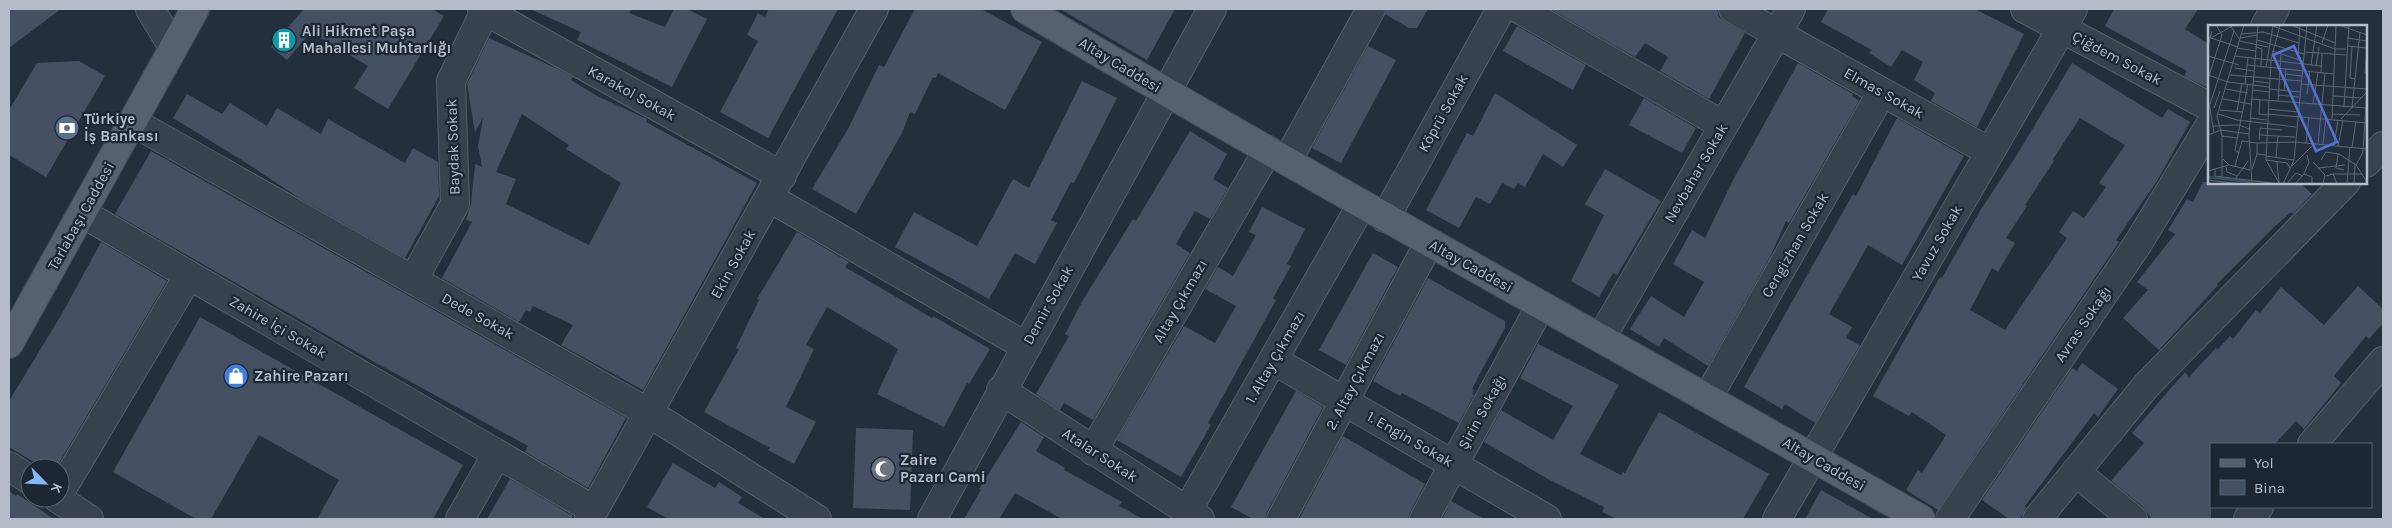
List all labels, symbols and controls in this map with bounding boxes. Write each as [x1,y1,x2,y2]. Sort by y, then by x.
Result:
place label: Ali Hikmet Paşa Mahallesi Muhtarlığı [302,22,451,57]
inset map [2208,25,2367,184]
building icon: Ali Hikmet Paşa Mahallesi Muhtarlığı [271,27,297,53]
street label: Çiğdem Sokak [2069,27,2165,89]
street label: Altay Caddesi [1076,33,1164,97]
street label: Karakol Sokak [585,61,679,125]
street label: Elmas Sokak [1841,64,1927,122]
street label: Köprü Sokak [1414,71,1472,155]
street label: Baydak Sokak [442,99,464,195]
place label: Türkiye İş Bankası [84,110,159,145]
bank icon: Türkiye İş Bankası [54,115,80,141]
street label: Nevbahar Sokak [1660,120,1732,226]
street label: Tarlabaşı Caddesi [44,159,118,273]
street label: Cengizhan Sokak [1758,189,1832,301]
street label: Yavuz Sokak [1908,202,1966,284]
street label: Ekin Sokak [707,226,759,302]
street label: Altay Caddesi [1426,236,1516,296]
street label: Altay Çıkmazı [1149,256,1211,346]
street label: Demir Sokak [1019,262,1077,348]
street label: Avras Sokağı [2051,283,2115,365]
street label: Dede Sokak [439,289,517,343]
street label: Zahire İçi Sokak [226,292,330,362]
street label: 1. Altay Çıkmazı [1241,307,1309,407]
street label: 2. Altay Çıkmazı [1322,329,1388,433]
shop icon: Zahire Pazarı [223,363,249,389]
place label: Zahire Pazarı [254,367,349,385]
street label: Şirin Sokağı [1454,371,1510,453]
street label: 1. Engin Sokak [1364,407,1456,471]
street label: Atalar Sokak [1059,424,1141,486]
street label: Altay Caddesi [1779,433,1869,495]
legend [2210,443,2372,508]
place label: Zaire Pazarı Cami [900,451,986,486]
text: Yol [2254,454,2274,472]
mosque icon: Zaire Pazarı Cami [870,456,896,482]
north arrow [20,458,70,508]
text: Bina [2254,479,2285,497]
text: K [46,480,66,496]

